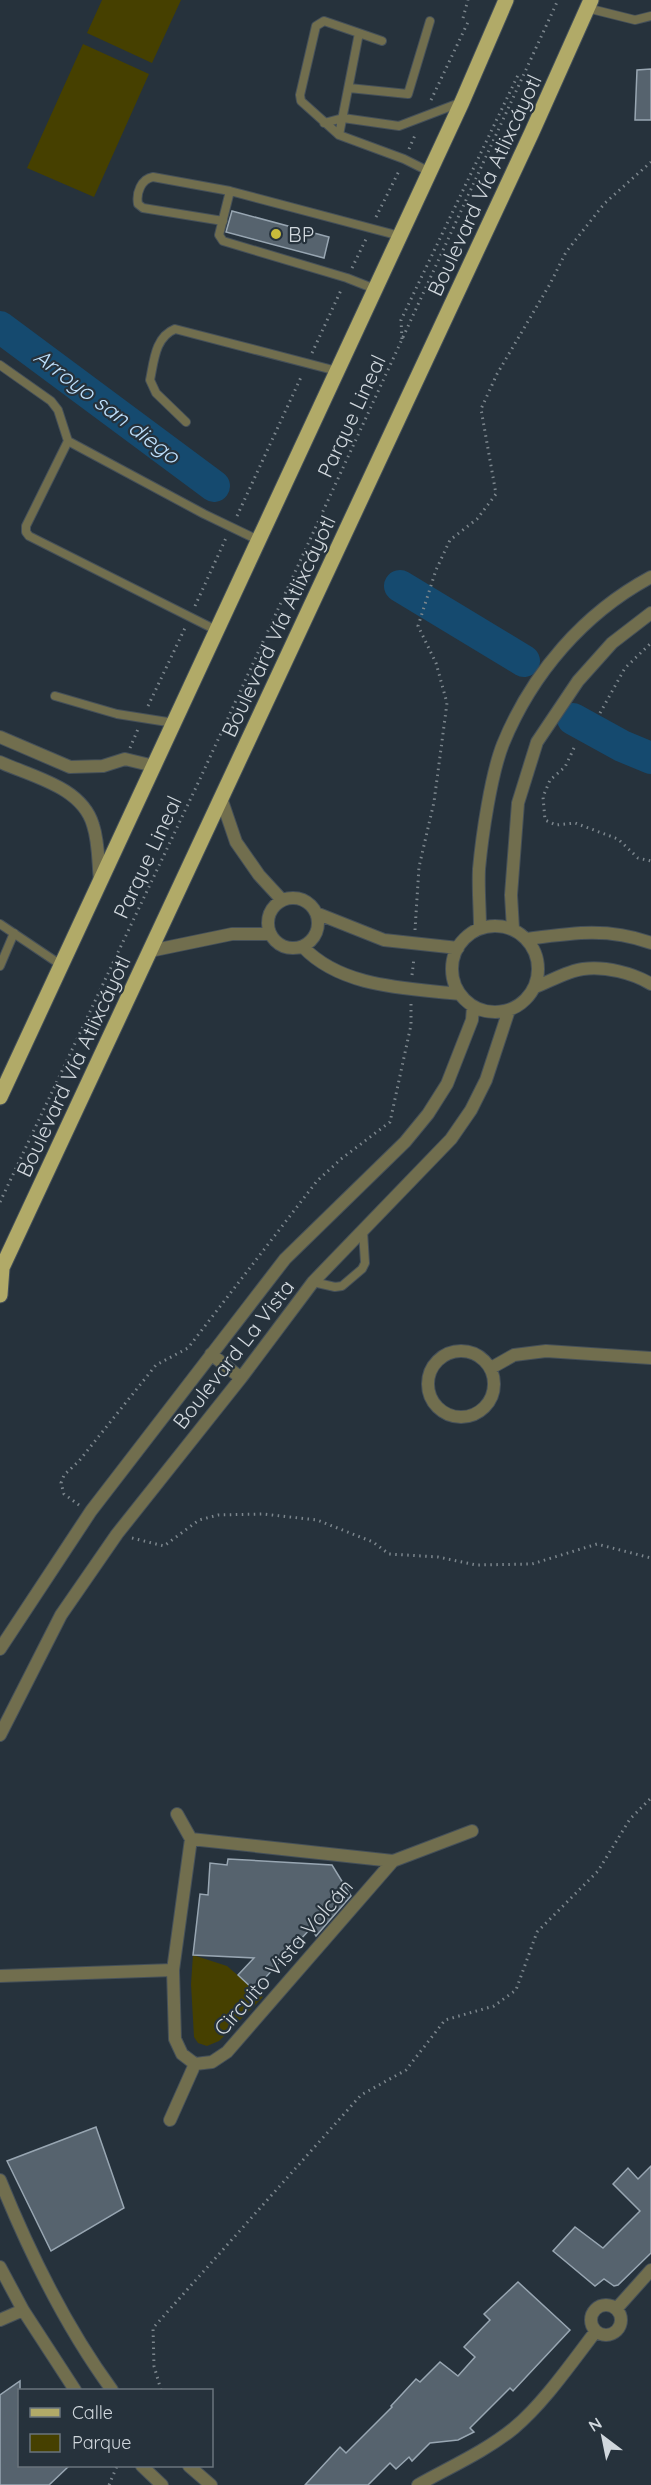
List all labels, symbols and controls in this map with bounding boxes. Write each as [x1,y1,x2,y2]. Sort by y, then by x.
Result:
street label: Boulevard Vía Atlixcáyotl [421,70,547,300]
place label: BP [288,221,314,247]
marker: BP [269,227,283,241]
water label: Arroyo san diego [29,342,187,471]
street label: Parque Lineal [311,351,391,481]
street label: Boulevard Vía Atlixcáyotl [215,511,341,741]
street label: Parque Lineal [107,792,187,922]
street label: Boulevard Vía Atlixcáyotl [10,951,136,1181]
street label: Boulevard La Vista [167,1274,299,1434]
street label: Circuito Vista Volcán [208,1873,358,2041]
legend [18,2389,213,2467]
text: Calle [72,2401,113,2424]
north arrow [573,2407,633,2467]
text: N [585,2413,605,2436]
text: Parque [72,2431,131,2454]

